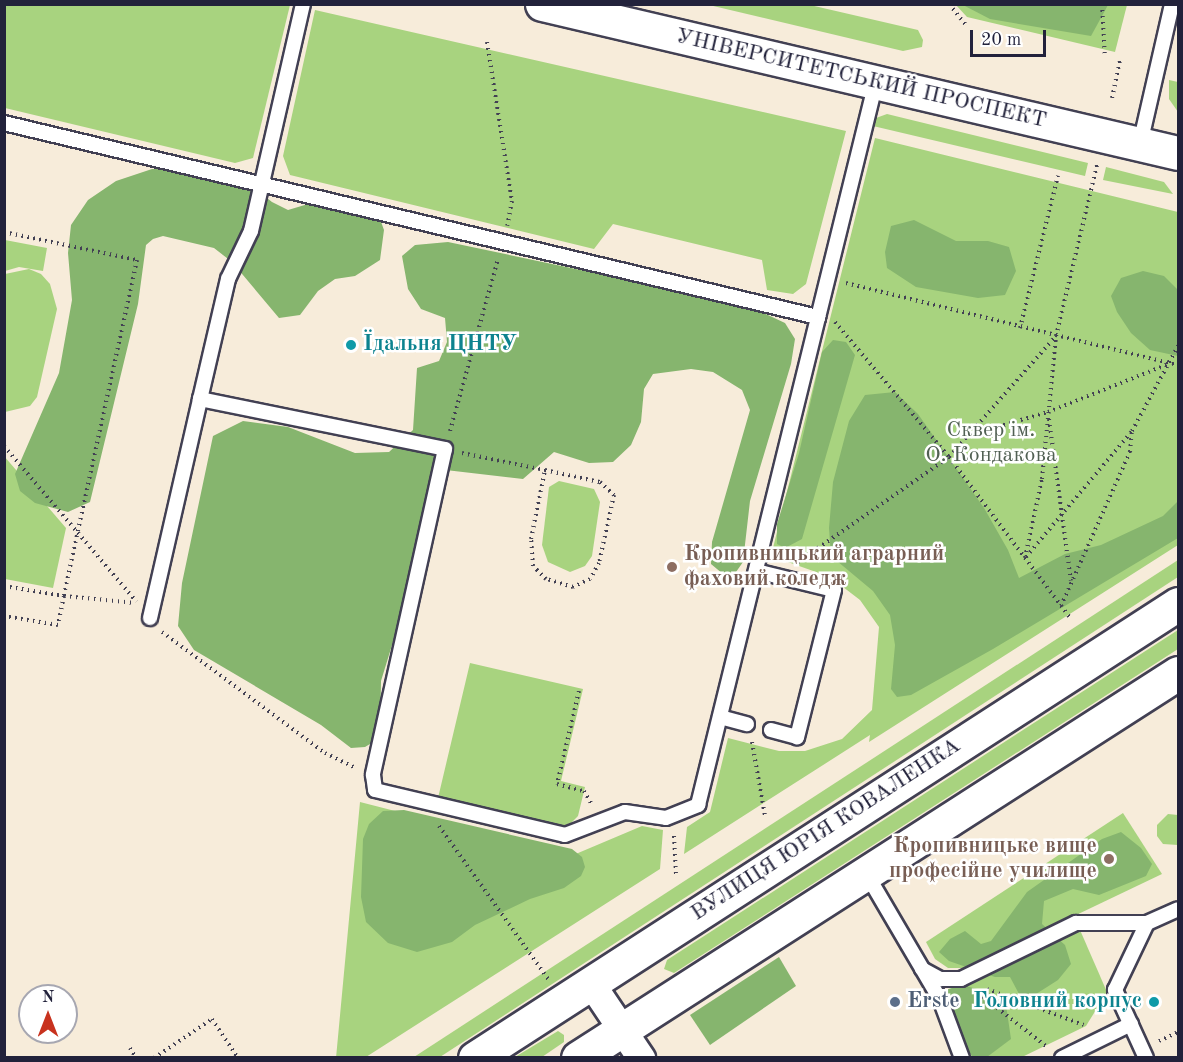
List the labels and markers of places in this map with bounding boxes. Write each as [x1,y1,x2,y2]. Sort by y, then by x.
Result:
place label: Їдальня ЦНТУ [363,332,517,358]
marker: Їдальня ЦНТУ [344,338,358,352]
place label: Кропивницький аграрний фаховий коледж [684,541,944,592]
marker: Кропивницький аграрний фаховий коледж [665,560,679,574]
place label: Кропивницьке вище професійне училище [889,833,1097,884]
marker: Кропивницьке вище професійне училище [1102,852,1116,866]
place label: Erste [907,989,960,1015]
place label: Головний корпус [973,989,1142,1015]
marker: Erste [888,995,902,1009]
marker: Головний корпус [1147,995,1161,1009]

